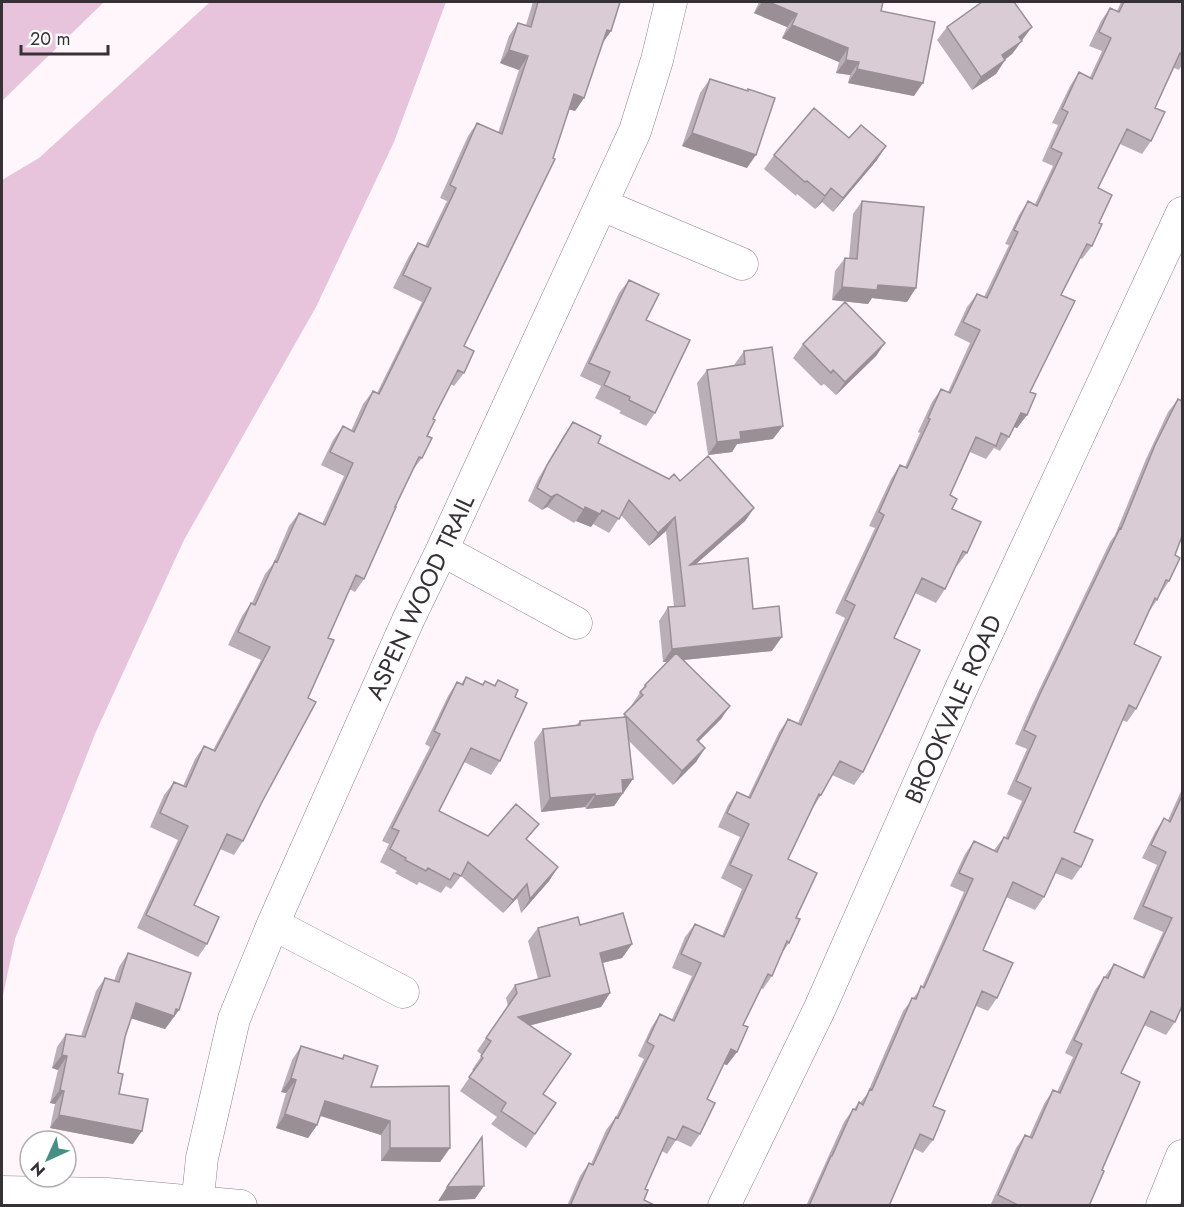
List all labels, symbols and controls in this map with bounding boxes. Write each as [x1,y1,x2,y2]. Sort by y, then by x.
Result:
scale bar [21,18,108,56]
text: 20 m [30,26,70,52]
street label: ASPEN WOOD TRAIL [357,488,483,705]
street label: BROOKVALE ROAD [896,609,1010,809]
north arrow [18,1129,78,1189]
text: N [25,1157,50,1182]

